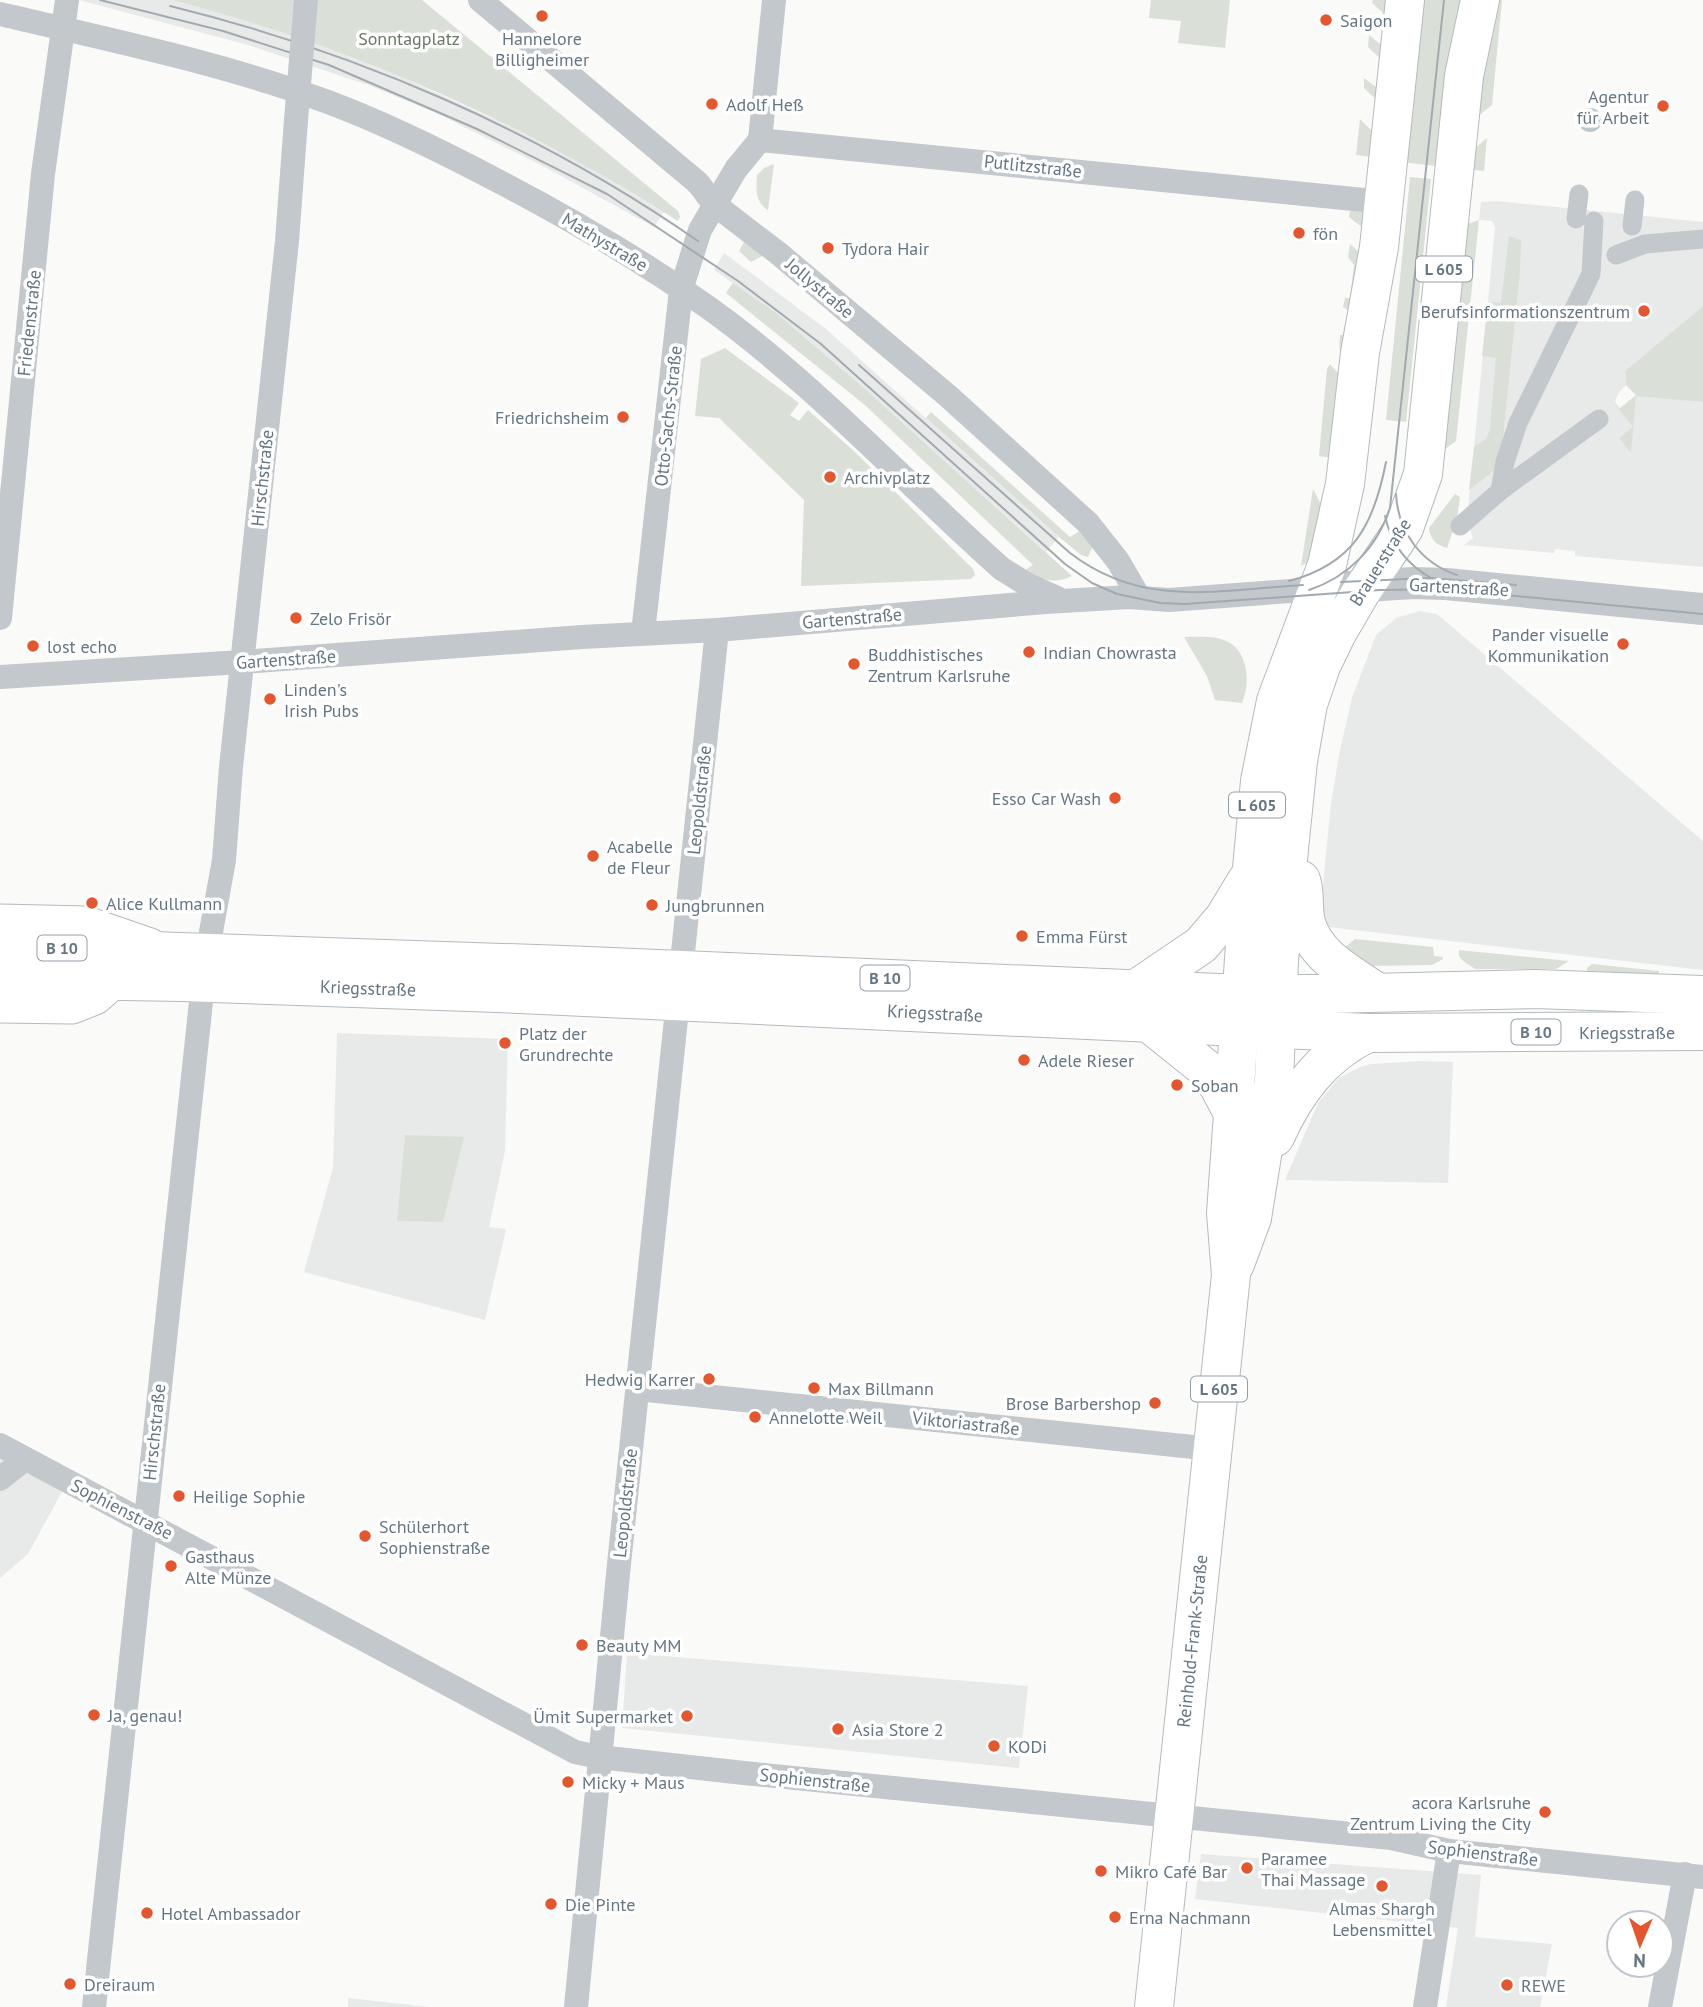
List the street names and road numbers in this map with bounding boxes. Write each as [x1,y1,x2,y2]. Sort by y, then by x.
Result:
street label: Putlitzstraße [983,149,1083,183]
street label: Mathystraße [558,207,652,277]
street label: Jollystraße [780,252,859,323]
road number: L 605 [1416,256,1472,282]
street label: Friedenstraße [12,269,46,377]
street label: Otto-Sachs-Straße [649,344,687,488]
street label: Hirschstraße [245,429,279,527]
street label: Brauerstraße [1344,514,1416,610]
street label: Gartenstraße [1408,573,1510,601]
street label: Gartenstraße [801,602,903,634]
street label: Gartenstraße [235,644,337,674]
street label: Leopoldstraße [682,744,716,856]
road number: L 605 [1229,792,1285,818]
road number: B 10 [38,936,86,960]
road number: B 10 [860,966,910,990]
street label: Kriegsstraße [320,975,416,1001]
street label: Kriegsstraße [886,999,984,1027]
road number: B 10 [1512,1020,1560,1044]
street label: Kriegsstraße [1579,1021,1675,1044]
road number: L 605 [1191,1376,1247,1401]
street label: Hirschstraße [137,1383,171,1481]
street label: Viktoriastraße [910,1406,1021,1440]
street label: Leopoldstraße [608,1447,642,1559]
street label: Sophienstraße [67,1474,177,1544]
street label: Reinhold-Frank-Straße [1171,1553,1213,1729]
street label: Sophienstraße [759,1763,871,1797]
street label: Sophienstraße [1426,1835,1540,1871]

